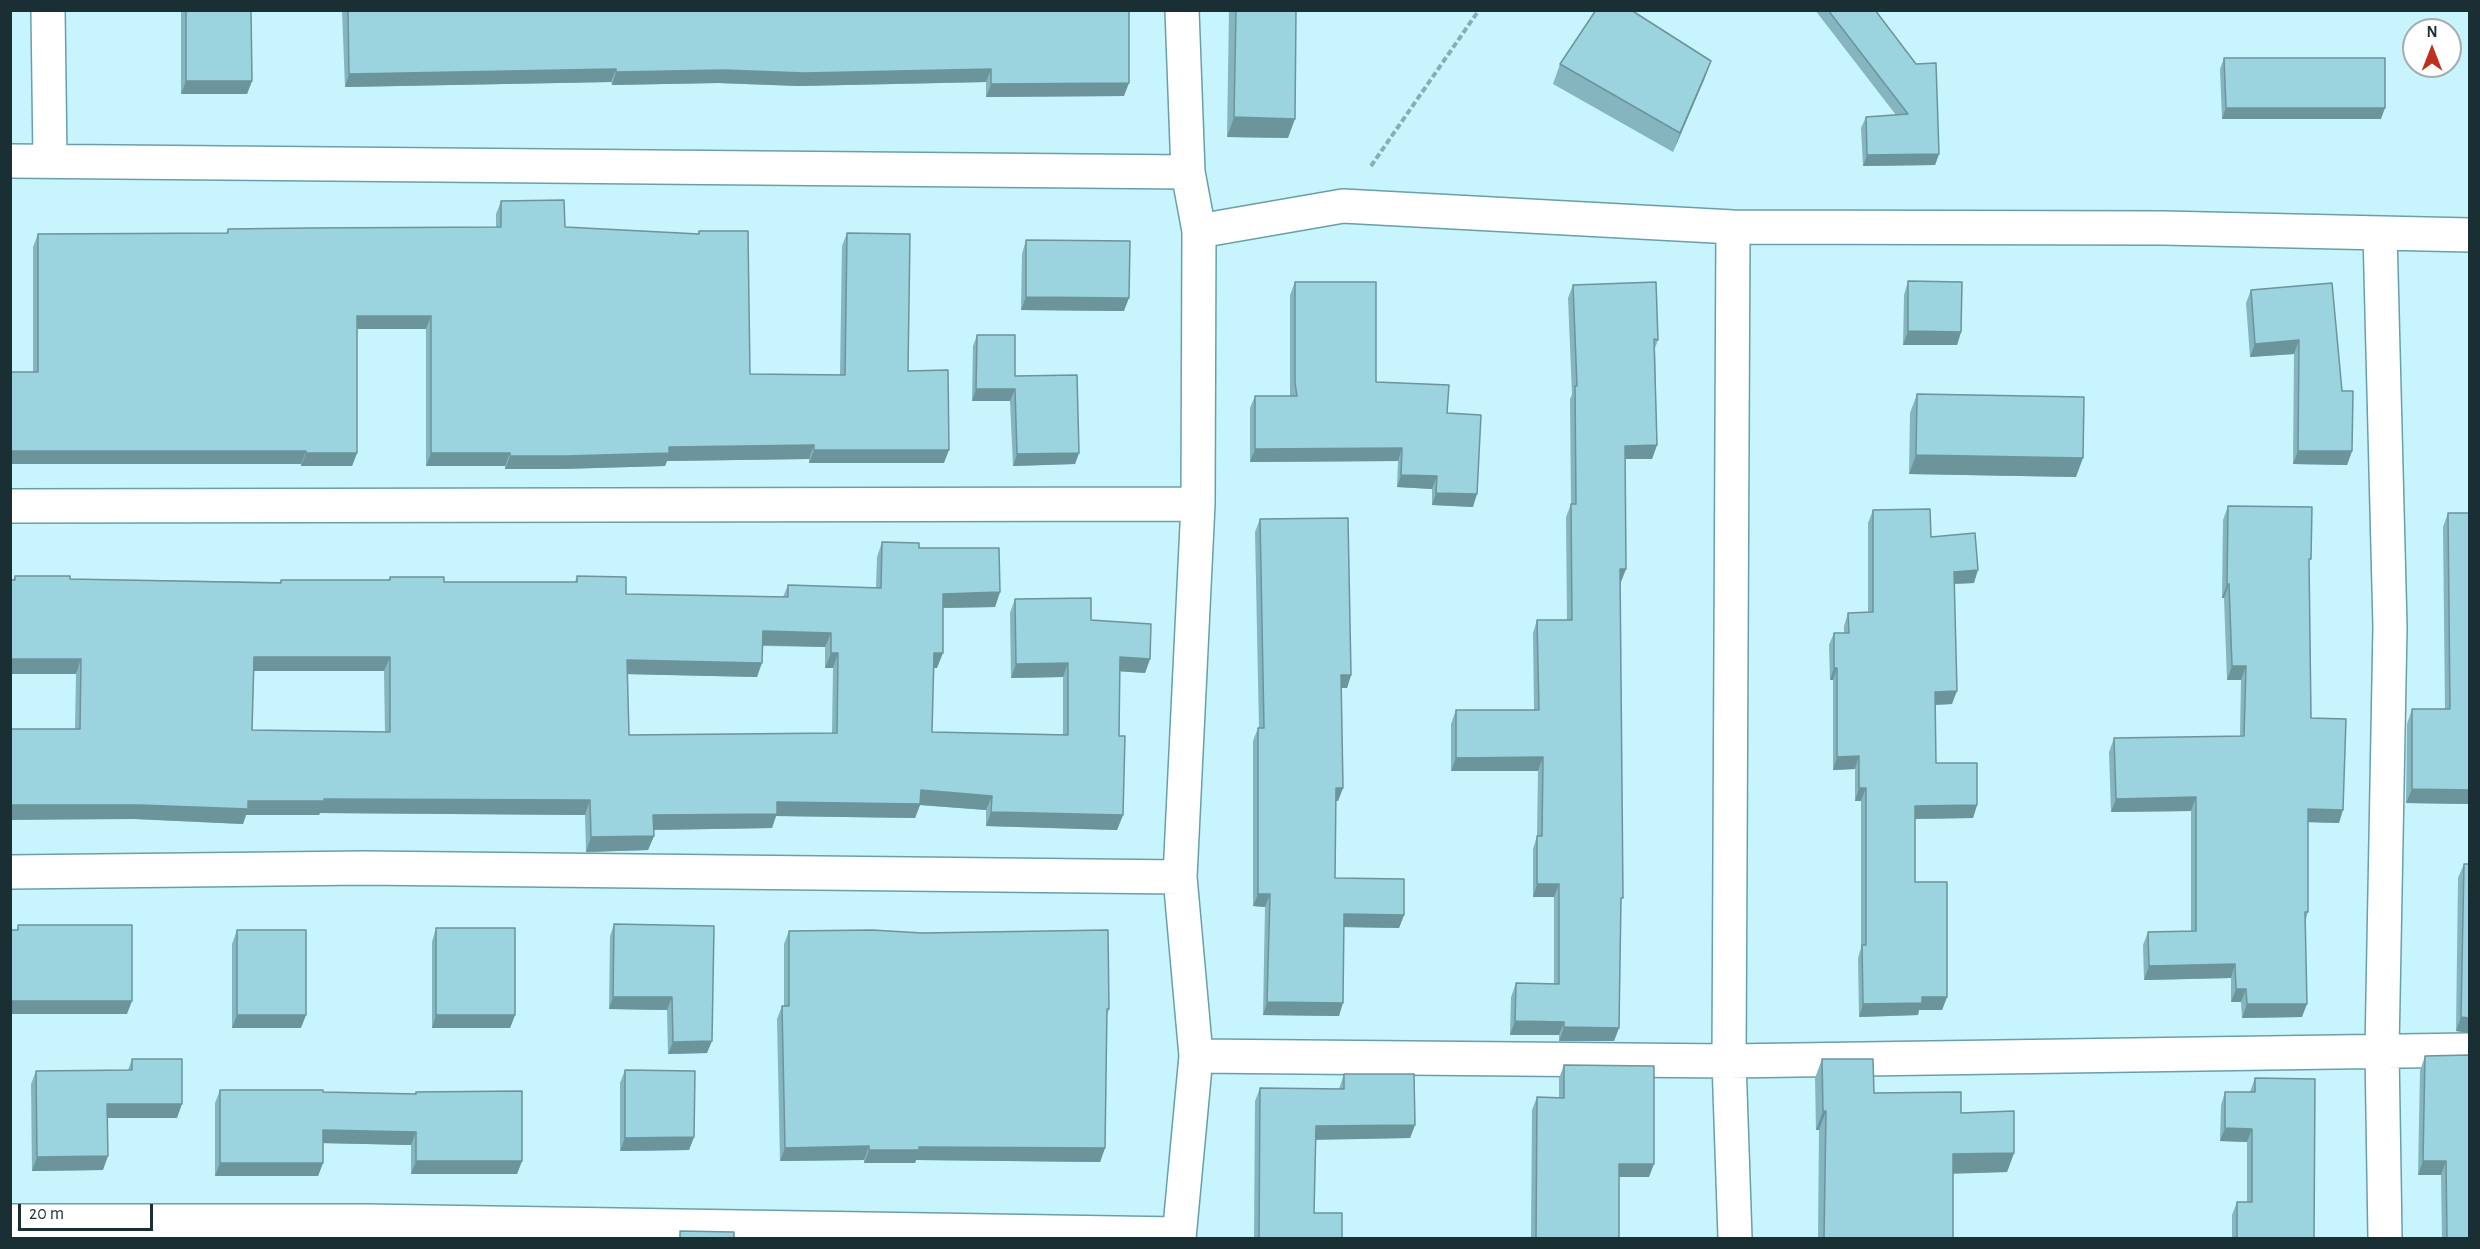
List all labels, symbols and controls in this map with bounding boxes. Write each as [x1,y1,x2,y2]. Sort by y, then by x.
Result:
north arrow [2402,18,2462,78]
text: N [2426,24,2438,40]
scale bar [21,1192,156,1230]
text: 20 m [29,1205,64,1223]

